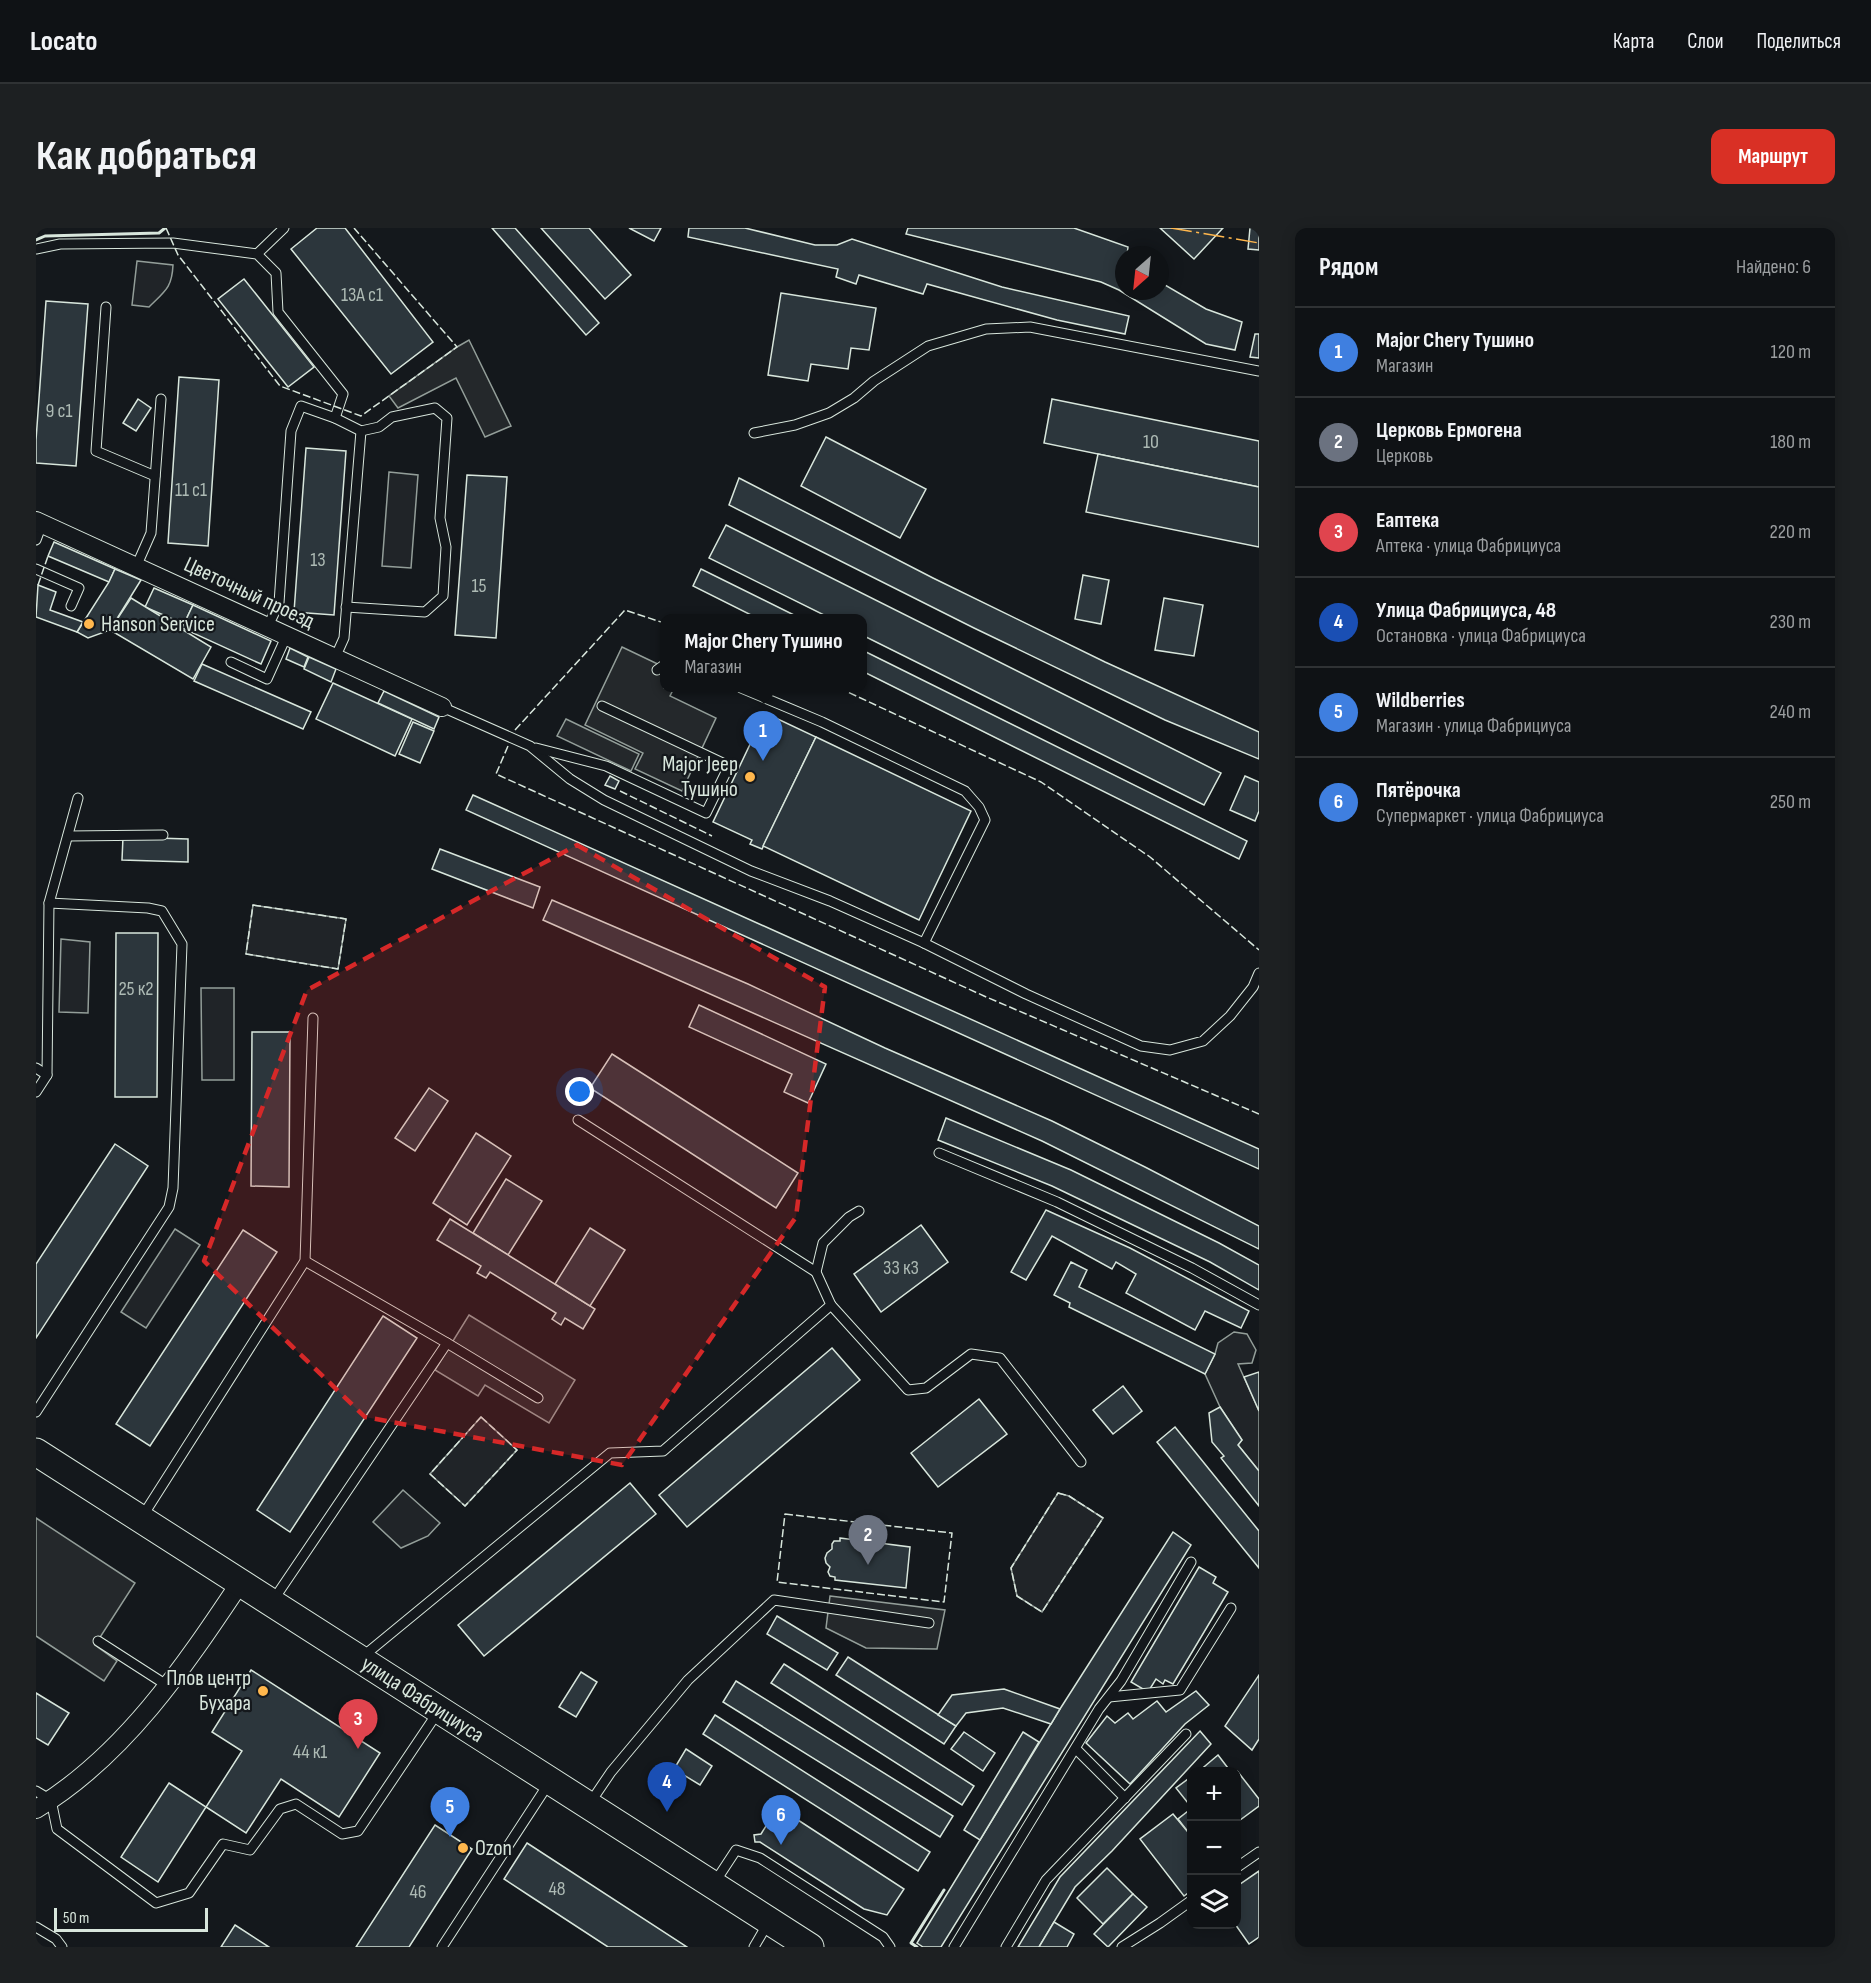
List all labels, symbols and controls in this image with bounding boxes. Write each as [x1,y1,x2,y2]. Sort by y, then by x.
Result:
text: Locato [30,25,97,58]
text: Карта [1613,29,1654,54]
text: Слои [1687,29,1723,54]
text: Поделиться [1756,29,1841,54]
button: Маршрут [1711,129,1835,184]
text: Как добраться [36,131,257,182]
north arrow [1115,246,1169,300]
text: Рядом [1319,252,1378,283]
text: Найдено: 6 [1736,255,1811,279]
house number: 13А с1 [341,283,383,307]
text: Major Chery Тушино [1376,327,1534,354]
text: 1 [1335,340,1342,364]
text: 120 m [1771,340,1811,364]
text: Магазин [1376,354,1433,378]
house number: 9 с1 [45,399,73,423]
text: Церковь Ермогена [1376,417,1522,444]
house number: 10 [1143,430,1159,454]
text: 2 [1334,430,1343,454]
text: 180 m [1770,430,1811,454]
text: Церковь [1376,444,1433,468]
house number: 11 с1 [175,478,207,502]
text: Еаптека [1376,507,1439,534]
text: 3 [1334,520,1343,544]
text: 220 m [1770,520,1811,544]
text: Аптека · улица Фабрициуса [1376,534,1561,558]
house number: 13 [310,548,326,572]
street label: Цветочный проезд [180,551,318,635]
house number: 15 [471,574,487,598]
text: Улица Фабрициуса, 48 [1376,597,1556,624]
text: 4 [1334,610,1343,634]
text: 230 m [1769,610,1811,634]
place label: Hanson Service [101,611,215,638]
popup [660,614,867,692]
marker: Hanson Service [82,617,96,631]
text: Остановка · улица Фабрициуса [1376,624,1586,648]
text: Major Chery Тушино [684,628,843,655]
text: Магазин [684,655,742,679]
text: Wildberries [1376,687,1465,714]
text: 5 [1334,700,1343,724]
text: 240 m [1770,700,1811,724]
pin: 1 [744,712,782,761]
text: Магазин · улица Фабрициуса [1376,714,1572,738]
place label: Major Jeep Тушино [662,751,738,803]
marker: Major Jeep Тушино [743,770,757,784]
text: Пятёрочка [1376,777,1461,804]
text: 6 [1334,790,1343,814]
text: 250 m [1770,790,1811,814]
text: Супермаркет · улица Фабрициуса [1376,804,1604,828]
house number: 25 к2 [118,977,154,1001]
your location [565,1077,594,1106]
house number: 33 к3 [883,1256,919,1280]
pin: 2 [848,1516,888,1565]
street label: улица Фабрициуса [356,1650,489,1749]
place label: Плов центр Бухара [166,1665,251,1717]
marker: Плов центр Бухара [256,1684,270,1698]
pin: 3 [338,1700,378,1749]
house number: 44 к1 [293,1740,327,1764]
pin: 4 [648,1762,686,1812]
map controls [1187,1767,1241,1929]
button: + [1187,1767,1241,1821]
pin: 5 [430,1788,470,1837]
pin: 6 [762,1796,800,1845]
button: − [1187,1821,1241,1875]
place label: Ozon [475,1835,512,1862]
marker: Ozon [456,1841,470,1855]
button: layers [1187,1875,1241,1929]
house number: 48 [548,1877,566,1901]
house number: 46 [409,1880,427,1904]
scale bar [54,1905,208,1932]
text: 50 m [63,1909,89,1928]

